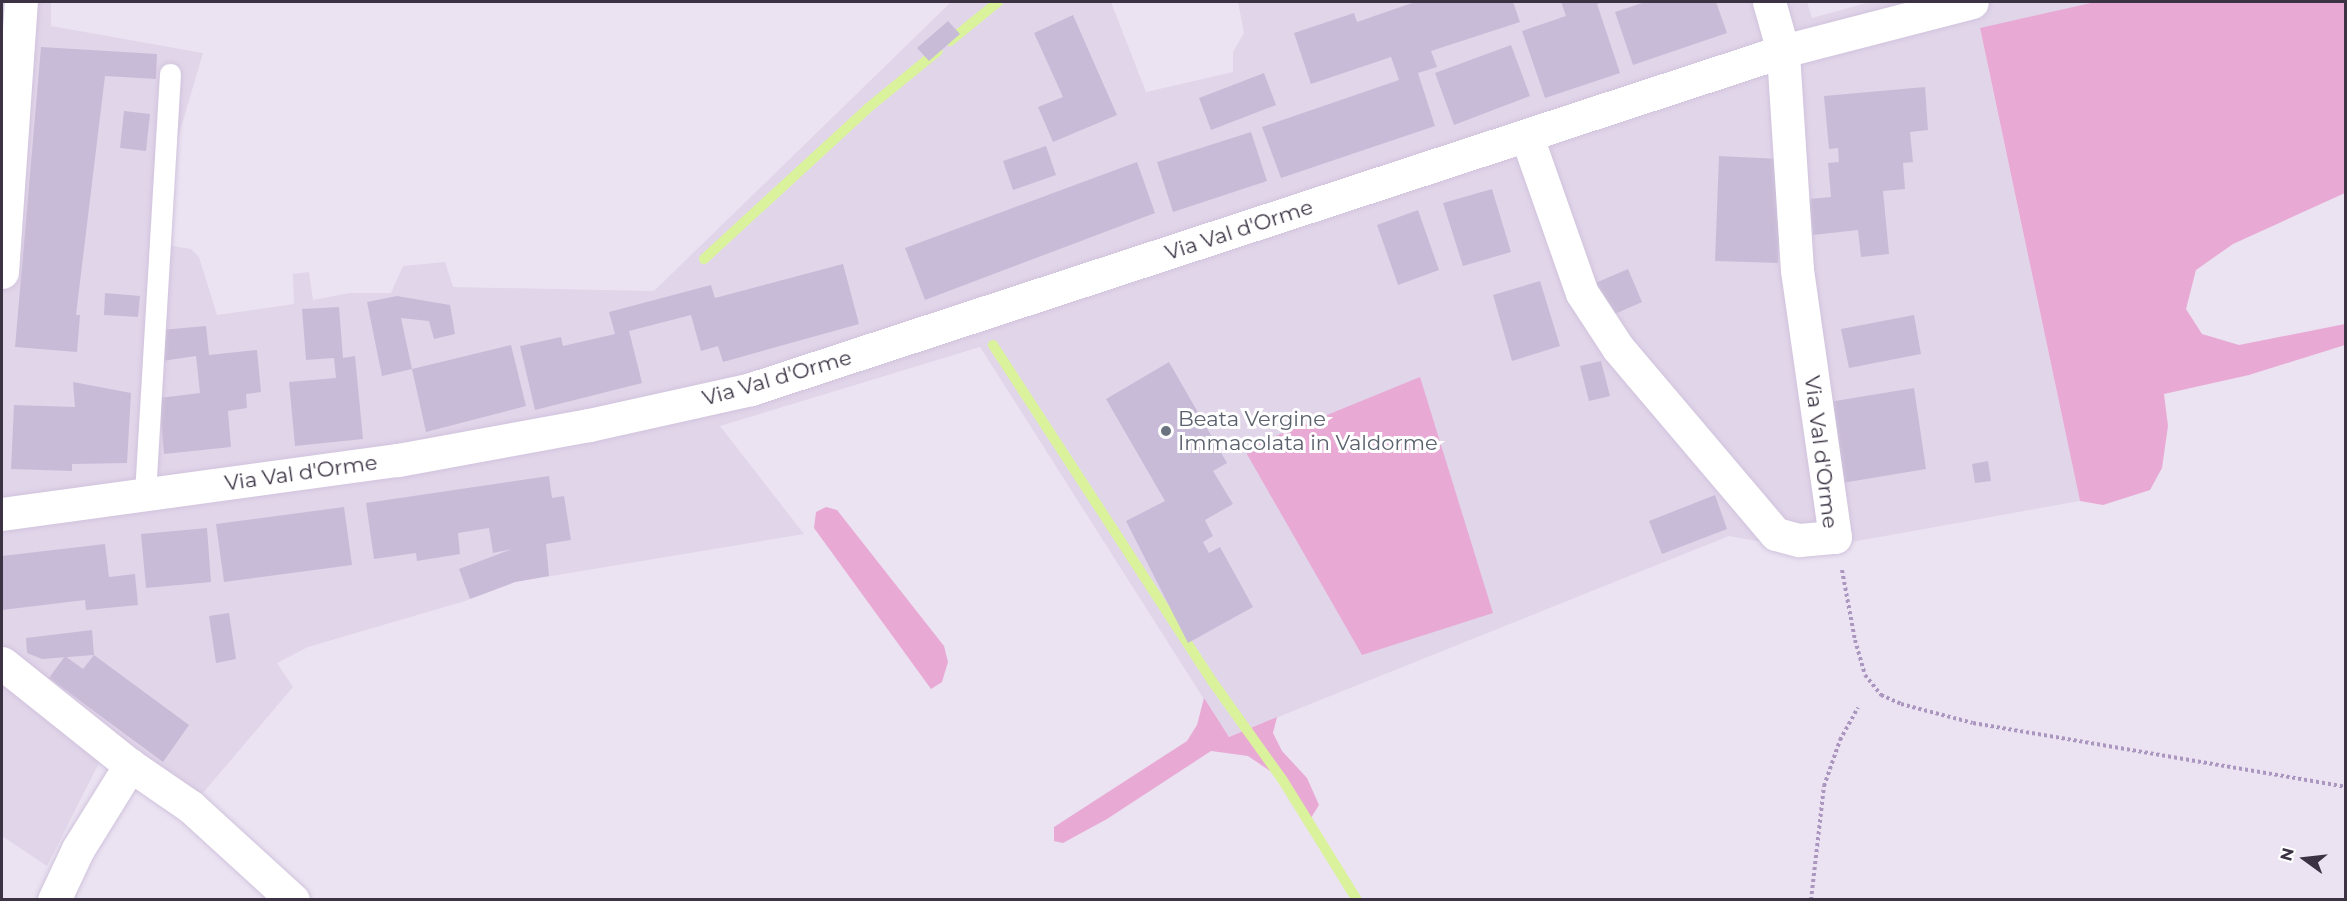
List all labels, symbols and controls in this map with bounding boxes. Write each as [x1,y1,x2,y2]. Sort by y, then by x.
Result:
street label: Via Val d'Orme [1162,194,1316,266]
street label: Via Val d'Orme [700,345,854,411]
street label: Via Val d'Orme [1799,374,1843,530]
place label: Beata Vergine Immacolata in Valdorme [1178,406,1438,456]
marker: Beata Vergine Immacolata in Valdorme [1159,424,1173,438]
street label: Via Val d'Orme [223,450,379,496]
north arrow [2275,829,2335,889]
text: N [2276,846,2298,863]

